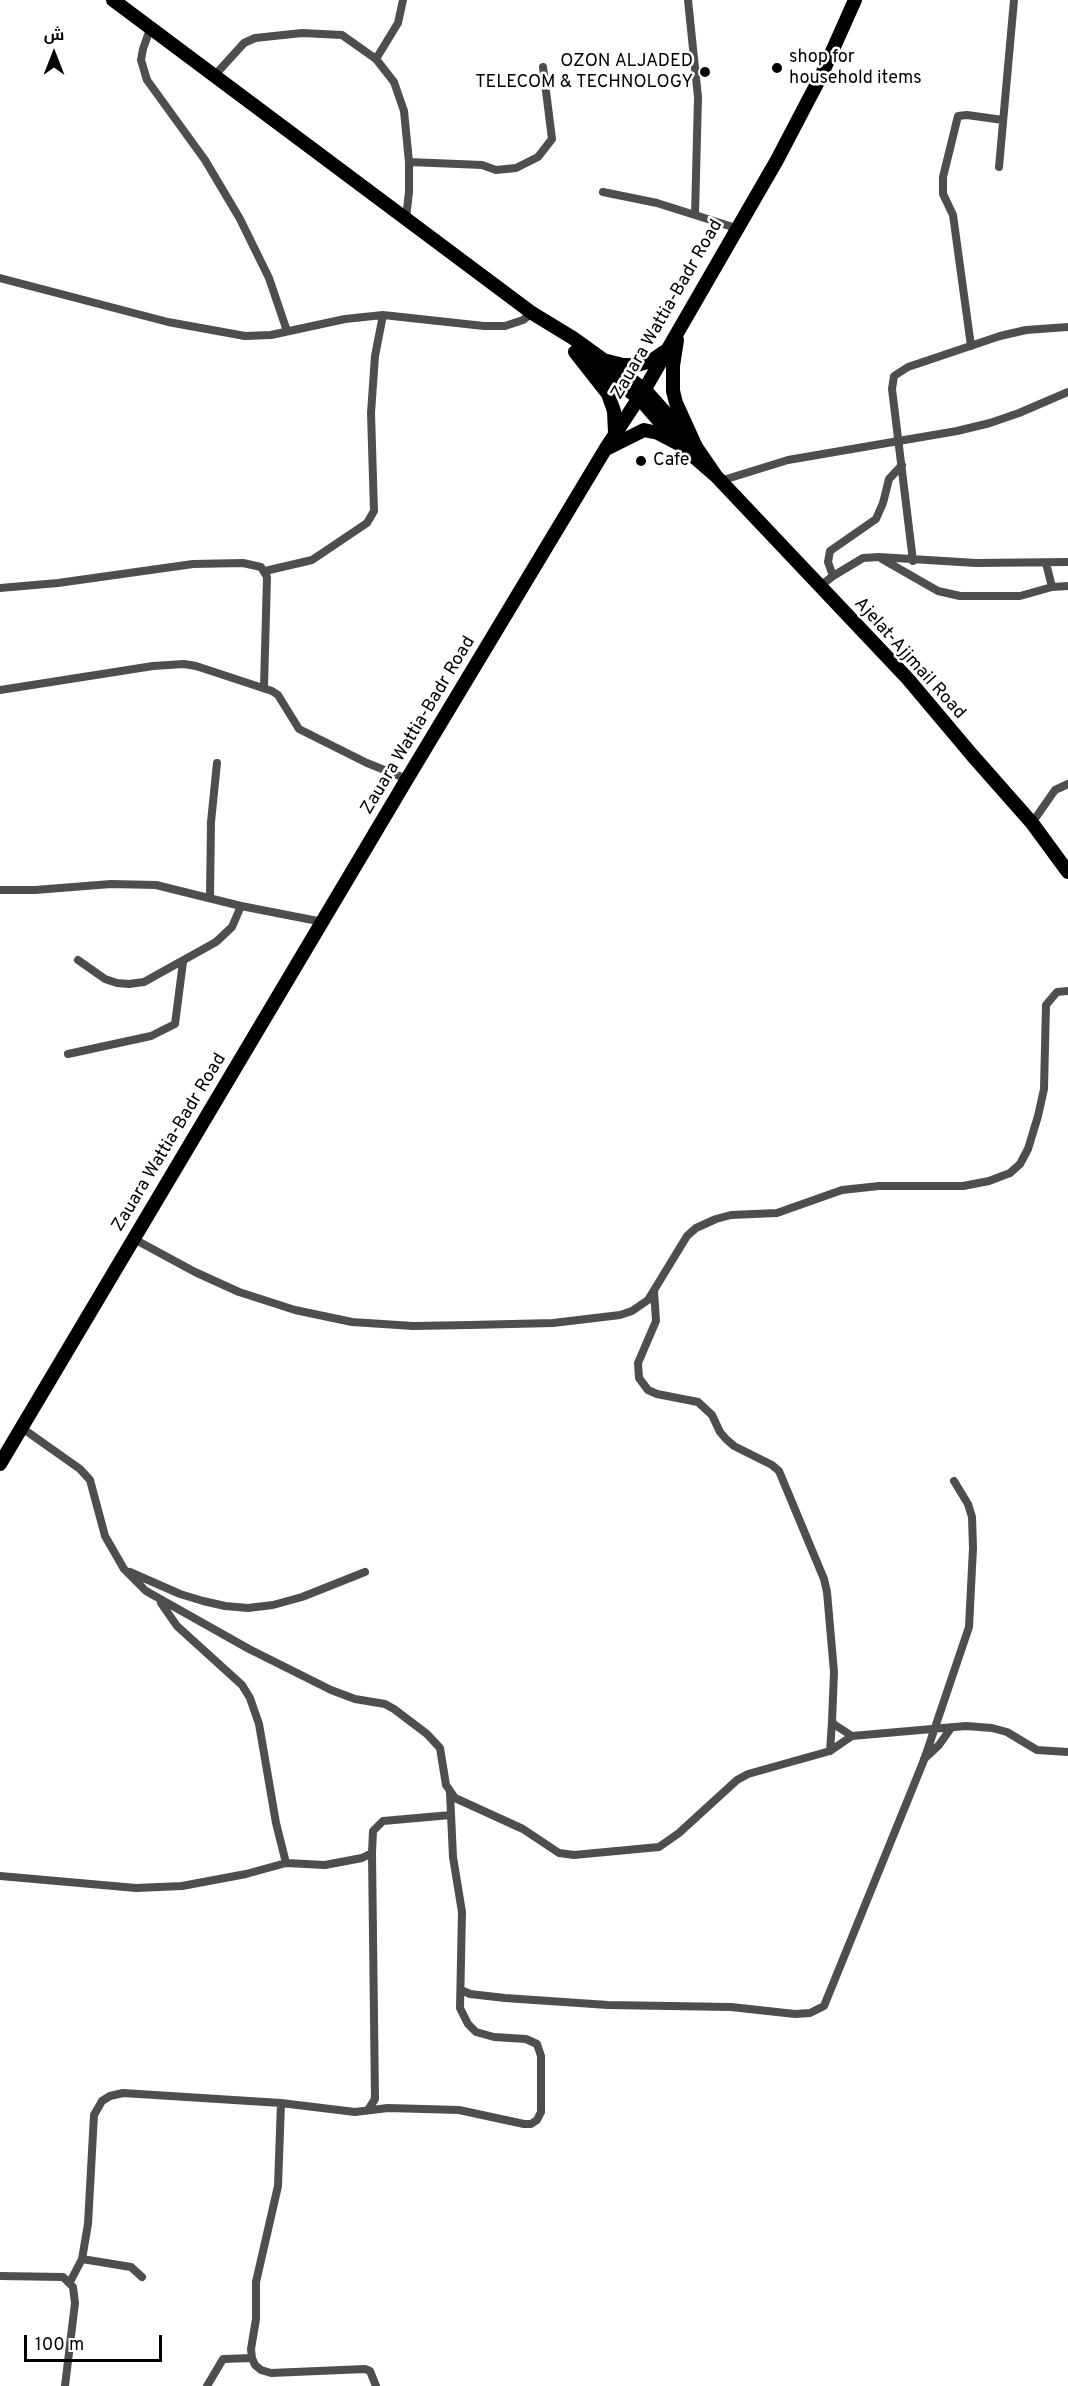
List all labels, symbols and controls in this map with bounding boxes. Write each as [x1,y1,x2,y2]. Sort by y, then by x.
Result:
north arrow [24,24,84,84]
text: ش [44,26,64,46]
place label: shop for household items [789,47,922,90]
place label: OZON ALJADED TELECOM & TECHNOLOGY [475,51,693,94]
marker: shop for household items [770,61,784,75]
marker: OZON ALJADED TELECOM & TECHNOLOGY [698,65,712,79]
street label: Zauara Wattia-Badr Road [608,216,728,404]
place label: Cafe [653,450,689,472]
marker: Cafe [634,454,648,468]
street label: Ajelat-Ajjmail Road [849,594,969,724]
street label: Zauara Wattia-Badr Road [357,633,481,819]
street label: Zauara Wattia-Badr Road [108,1050,232,1236]
scale bar [27,2323,165,2361]
text: 100 m [35,2334,84,2357]

